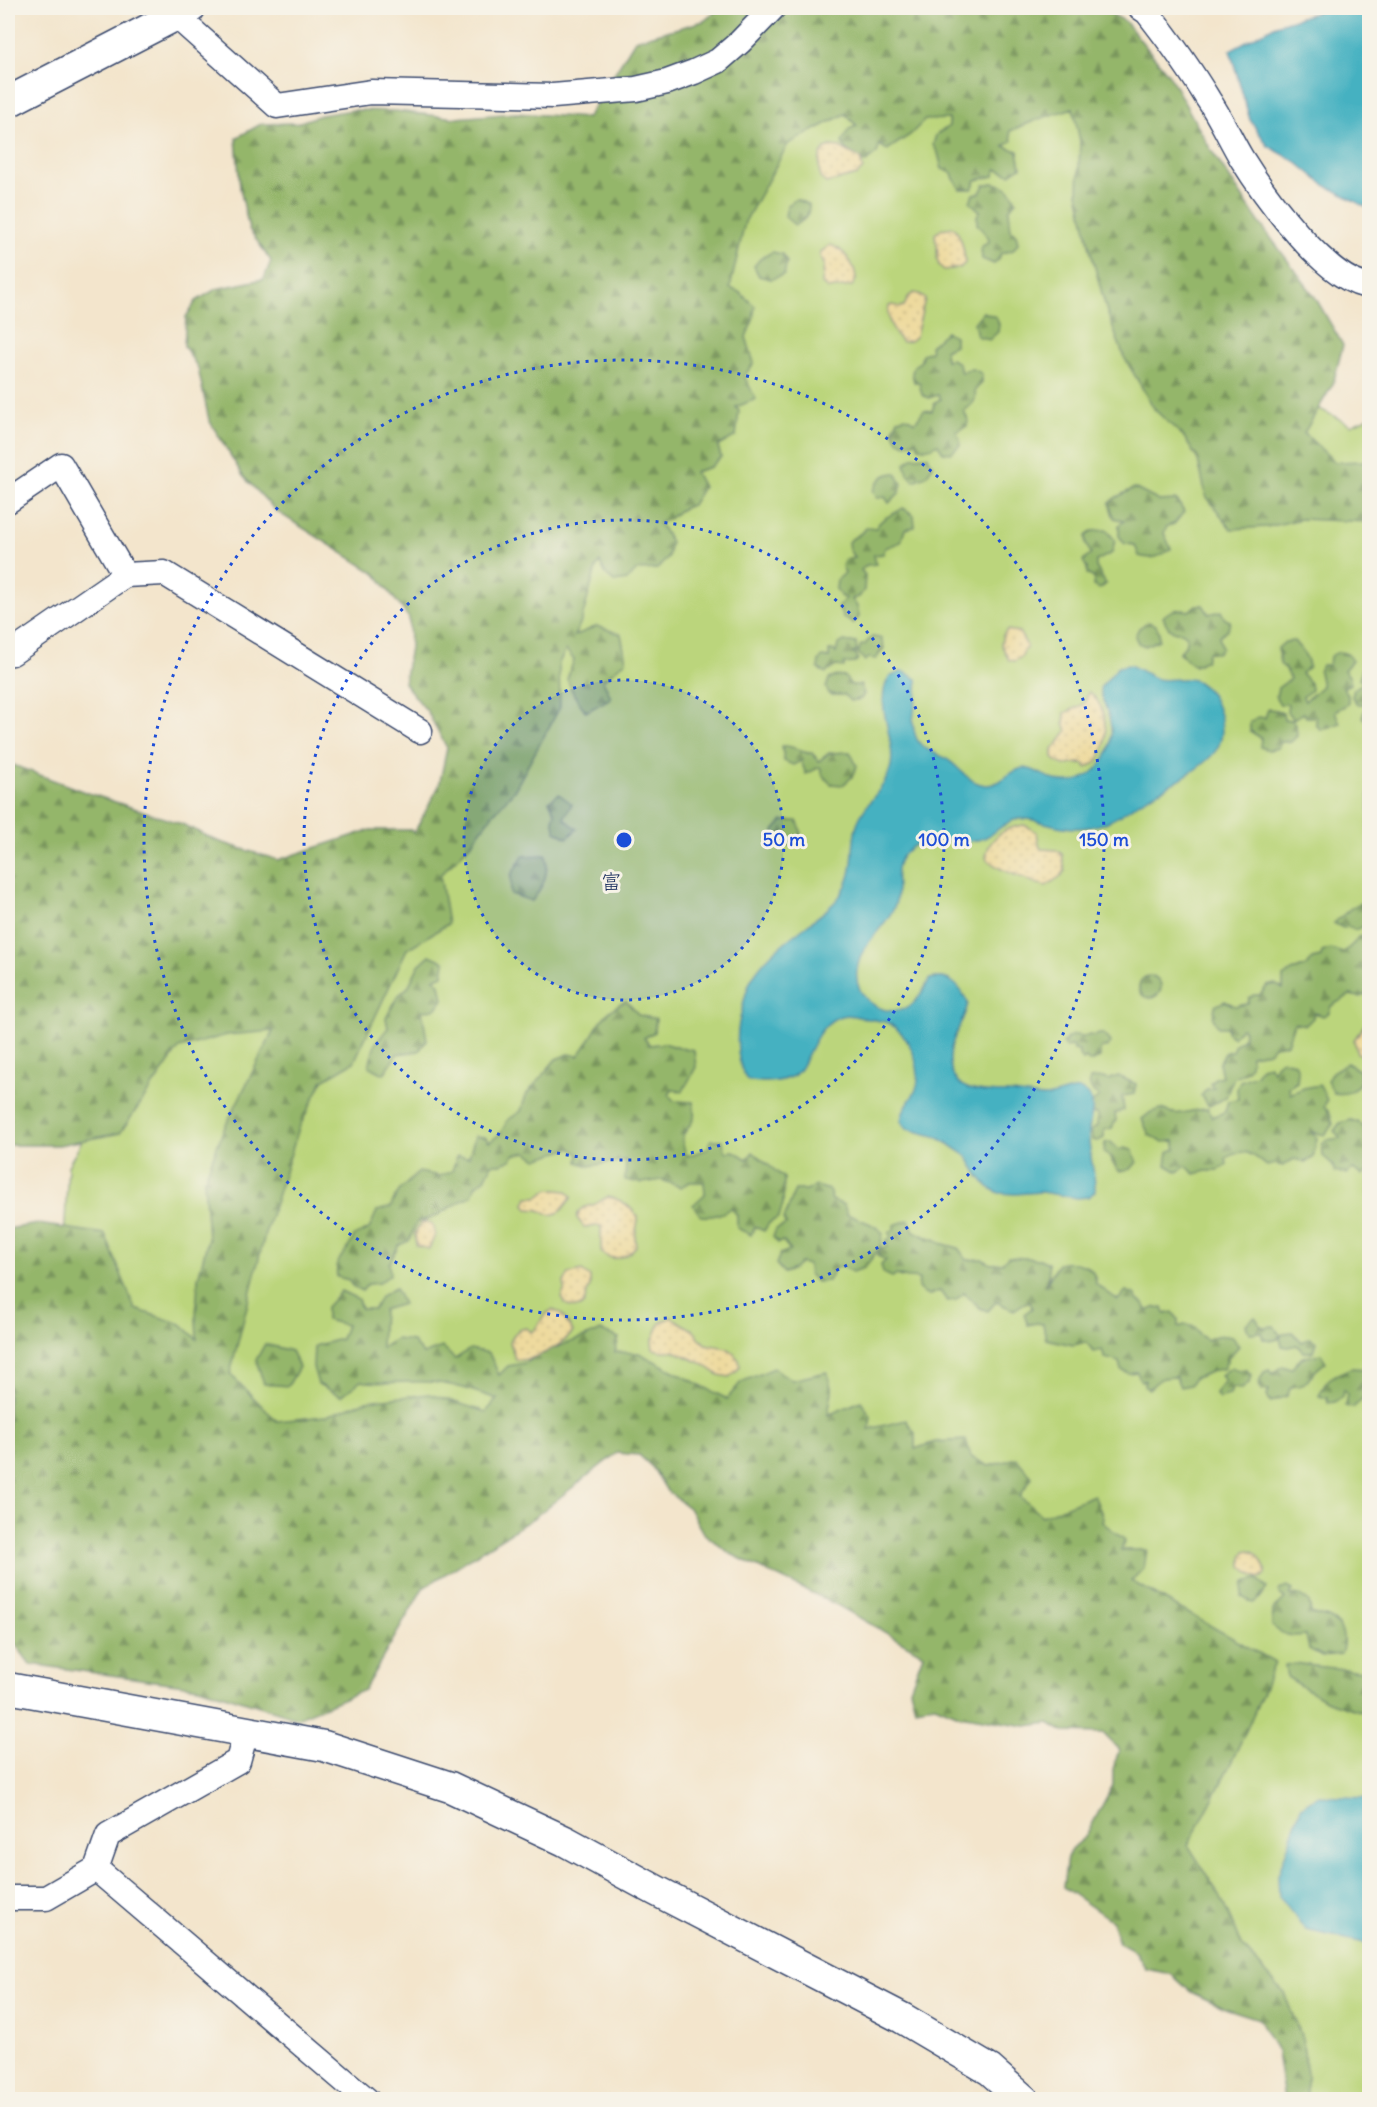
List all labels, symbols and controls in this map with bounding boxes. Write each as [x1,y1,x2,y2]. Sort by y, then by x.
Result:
text: 50 m [763,828,805,851]
text: 100 m [919,828,970,851]
text: 150 m [1079,828,1129,851]
centre of rings [614,830,634,850]
district label: 富 [601,868,622,895]

